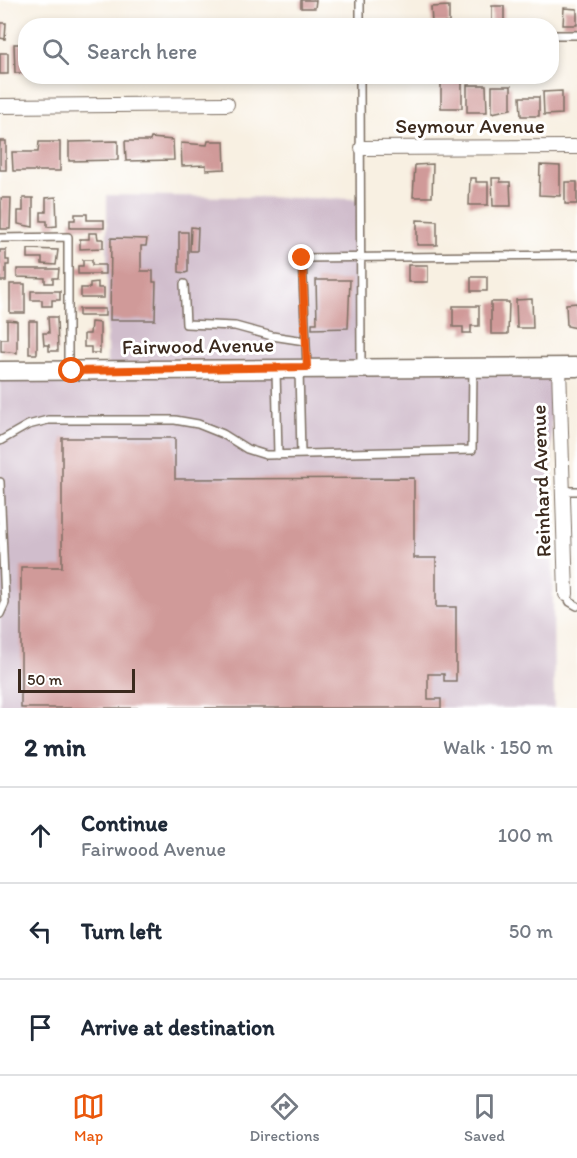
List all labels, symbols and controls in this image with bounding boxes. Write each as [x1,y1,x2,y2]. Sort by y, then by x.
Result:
search box [18,18,559,84]
icon: search [39,35,72,68]
text: Search here [87,38,197,65]
street label: Seymour Avenue [395,113,545,138]
route end [288,244,314,270]
street label: Fairwood Avenue [122,332,274,359]
route start [58,357,84,383]
street label: Reinhard Avenue [525,404,556,558]
scale bar [18,666,135,694]
text: 50 m [27,670,62,689]
text: 2 min [24,731,86,763]
text: Walk · 150 m [443,735,553,759]
text: Continue [81,810,168,837]
icon: ahead [24,819,57,852]
text: 100 m [498,823,553,847]
text: Fairwood Avenue [81,837,226,861]
icon: left [24,915,57,948]
text: Turn left [81,918,162,945]
text: 50 m [509,919,553,943]
icon: arrive [24,1011,57,1044]
text: Arrive at destination [81,1014,275,1041]
tab: Map [72,1090,105,1145]
tab: Directions [249,1090,320,1145]
tab: Saved [464,1090,505,1145]

